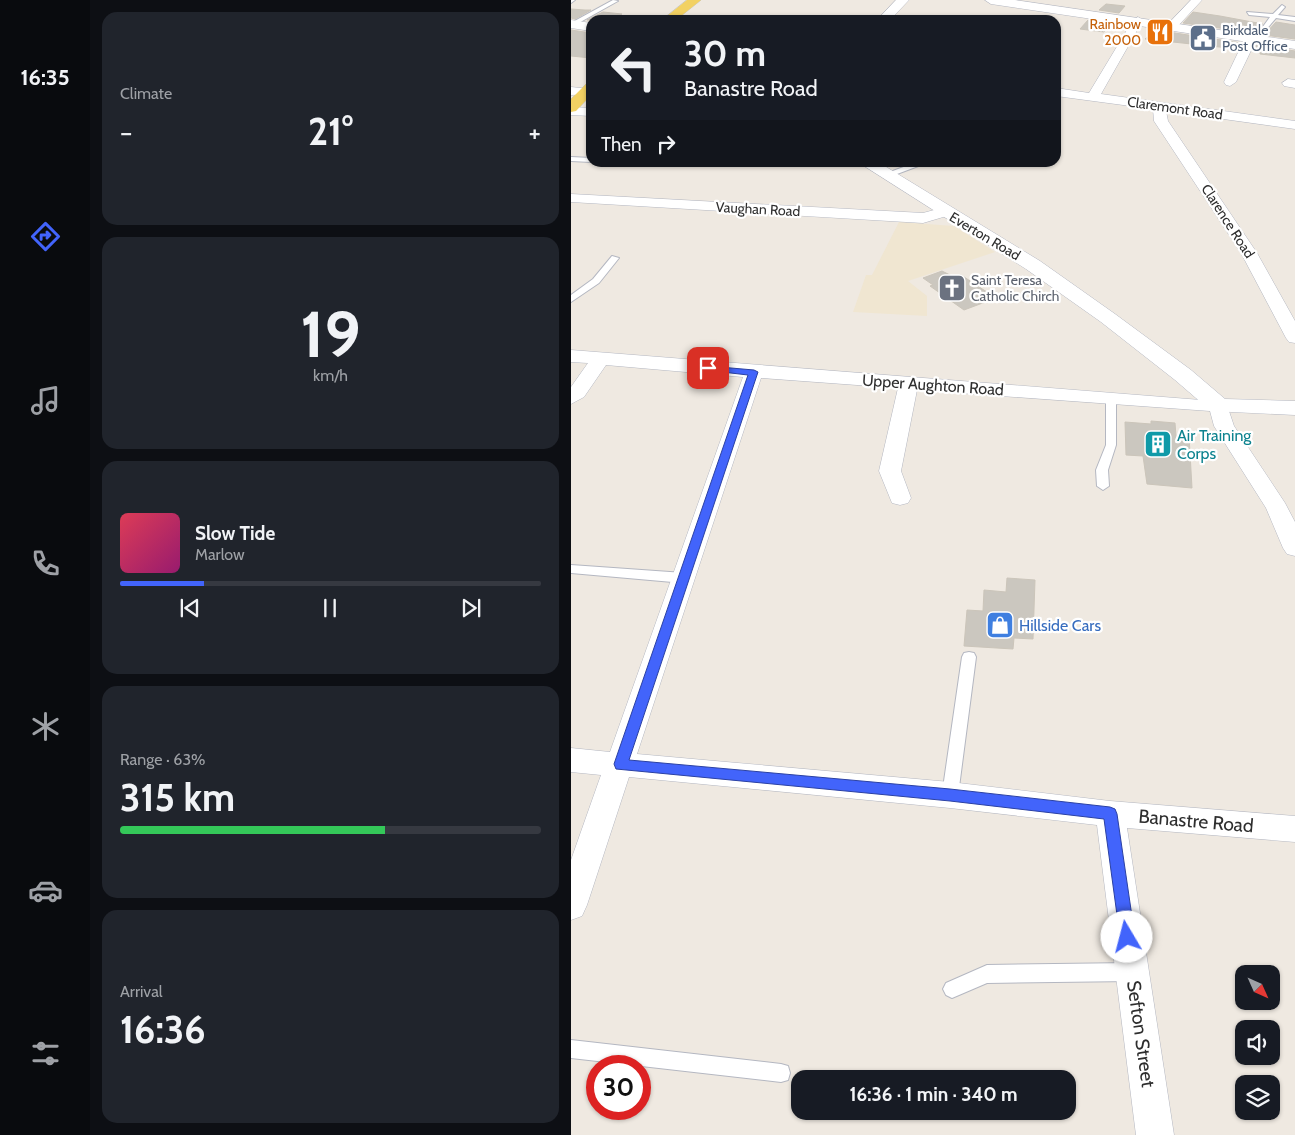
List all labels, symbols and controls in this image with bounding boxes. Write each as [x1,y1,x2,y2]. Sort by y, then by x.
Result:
place label: Rainbow 2000 [1090,15,1141,49]
restaurant icon: Rainbow 2000 [1145,17,1175,47]
place label: Birkdale Post Office [1222,21,1288,55]
public building icon: Birkdale Post Office [1188,23,1218,53]
text: 30 m [684,32,766,75]
icon: left [601,35,666,100]
text: 16:35 [20,64,70,91]
text: Banastre Road [684,75,818,102]
text: Climate [120,84,172,103]
street label: Claremont Road [1126,92,1224,124]
text: 21° [308,108,353,155]
text: − [120,115,132,149]
text: + [529,115,541,149]
icon: right [652,130,680,158]
text: Then [601,133,642,156]
street label: Clarence Road [1197,181,1259,261]
street label: Vaughan Road [715,198,801,220]
street label: Everton Road [946,208,1024,264]
icon: directions [28,219,63,254]
place label: Saint Teresa Catholic Chirch [971,271,1059,305]
church icon: Saint Teresa Catholic Chirch [937,273,967,303]
text: 19 [300,294,361,373]
pin [687,347,729,389]
icon: arrive [694,354,722,382]
text: km/h [313,366,348,385]
street label: Upper Aughton Road [862,371,1004,399]
icon: music [28,383,63,418]
place label: Air Training Corps [1177,426,1252,463]
building icon: Air Training Corps [1143,429,1173,459]
text: Slow Tide [195,522,275,545]
text: Marlow [195,545,245,564]
icon: phone [28,546,63,581]
icon: previous [176,594,204,622]
icon: pause [316,594,344,622]
icon: next [457,594,485,622]
shop icon: Hillside Cars [985,610,1015,640]
place label: Hillside Cars [1019,616,1101,635]
icon: climate [28,709,63,744]
text: Range · 63% [120,750,206,769]
text: 315 km [120,774,235,821]
street label: Banastre Road [1137,805,1255,837]
icon: car [28,873,63,908]
position arrow [1100,910,1152,962]
north arrow [1235,965,1280,1010]
map controls [1235,965,1280,1120]
street label: Sefton Street [1122,979,1160,1089]
text: Arrival [120,982,163,1001]
text: 16:36 [120,1006,206,1053]
button: sound [1235,1020,1280,1065]
icon: filters [28,1036,63,1071]
speed limit sign: 30 [586,1055,651,1120]
button: layers [1235,1075,1280,1120]
text: 16:36 · 1 min · 340 m [850,1083,1017,1106]

